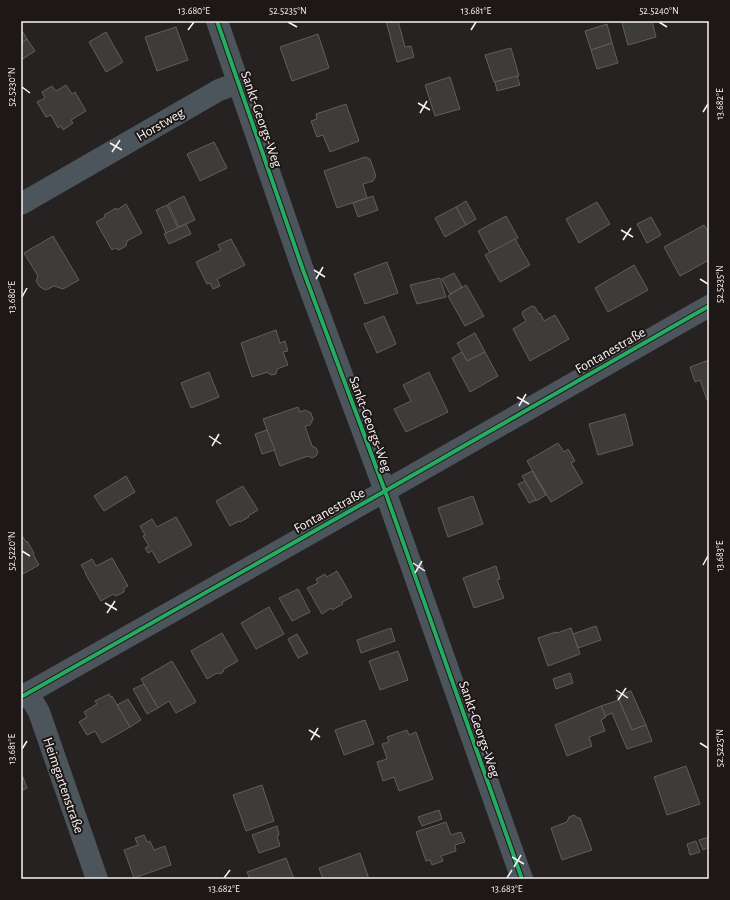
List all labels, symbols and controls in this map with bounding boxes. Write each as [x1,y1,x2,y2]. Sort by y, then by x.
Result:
text: 13.680°E [178,6,210,16]
text: 52.5235°N [269,6,307,16]
text: 13.681°E [461,6,491,16]
text: 52.5240°N [639,6,679,16]
text: 52.5230°N [7,68,17,106]
street label: Sankt-Georgs-Weg [238,69,284,169]
text: 13.682°E [715,88,725,120]
street label: Horstweg [134,106,187,144]
text: 52.5235°N [715,265,725,303]
text: 13.680°E [7,281,17,313]
street label: Fontanestraße [573,325,648,377]
street label: Sankt-Georgs-Weg [346,375,394,474]
street label: Fontanestraße [292,486,367,536]
text: 52.5220°N [7,531,17,571]
text: 13.683°E [715,540,725,572]
street label: Sankt-Georgs-Weg [456,679,502,779]
text: 52.5225°N [715,729,725,767]
text: 13.681°E [7,734,17,764]
street label: Heimgartenstraße [40,736,86,835]
text: 13.682°E [208,884,240,894]
text: 13.683°E [491,884,523,894]

